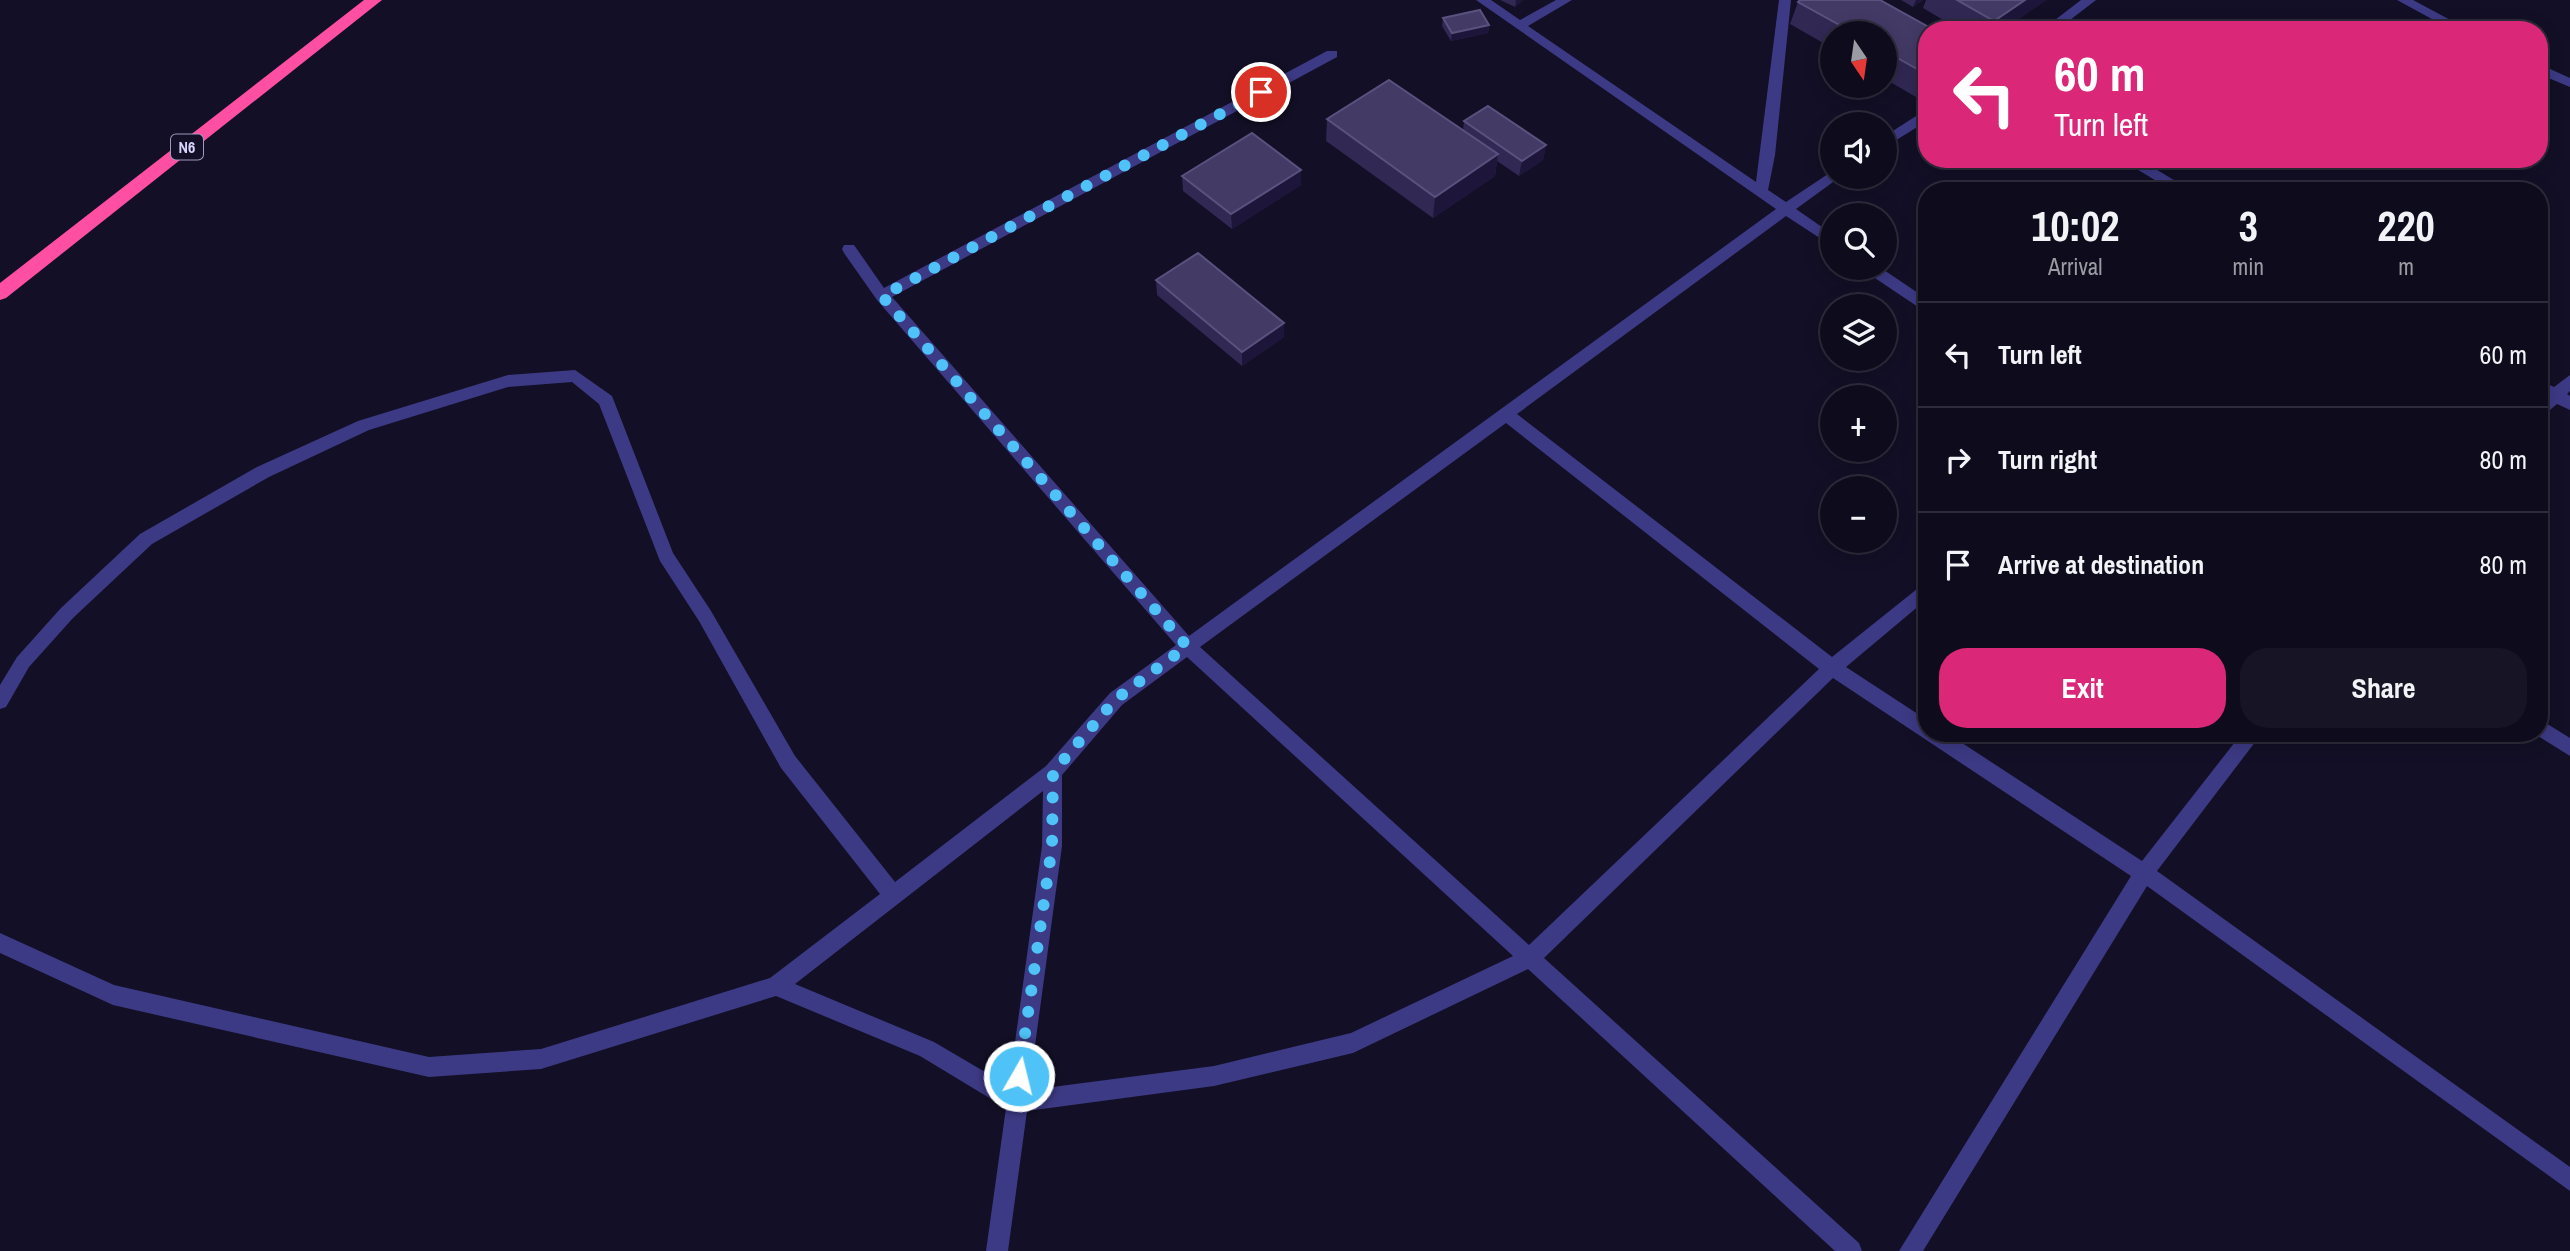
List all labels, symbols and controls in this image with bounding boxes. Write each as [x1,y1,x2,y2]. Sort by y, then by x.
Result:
north arrow [1820,21,1897,98]
map controls [1820,21,1897,553]
text: 60 m [2054,40,2146,106]
icon: left [1939,49,2030,140]
pin [1231,62,1291,122]
icon: arrive [1242,73,1280,111]
text: Turn left [2054,103,2148,146]
button: sound [1820,112,1897,189]
road number: N6 [171,134,203,160]
text: 10:02 [2031,198,2119,254]
text: 3 [2239,198,2258,254]
text: 220 [2377,198,2435,254]
button: search [1820,203,1897,280]
text: Arrival [2048,251,2103,282]
text: min [2233,251,2264,282]
text: m [2398,251,2414,282]
button: layers [1820,294,1897,371]
icon: left [1939,336,1977,374]
text: Turn left [1998,337,2082,372]
text: 60 m [2480,337,2527,372]
button: + [1820,385,1897,462]
icon: right [1939,441,1977,479]
text: Turn right [1998,442,2097,477]
text: 80 m [2480,442,2527,477]
button: − [1820,476,1897,553]
icon: arrive [1939,546,1977,584]
text: Arrive at destination [1998,547,2204,582]
text: 80 m [2480,547,2527,582]
button: Exit [1939,648,2226,728]
button: Share [2240,648,2527,728]
position arrow [982,1039,1056,1113]

